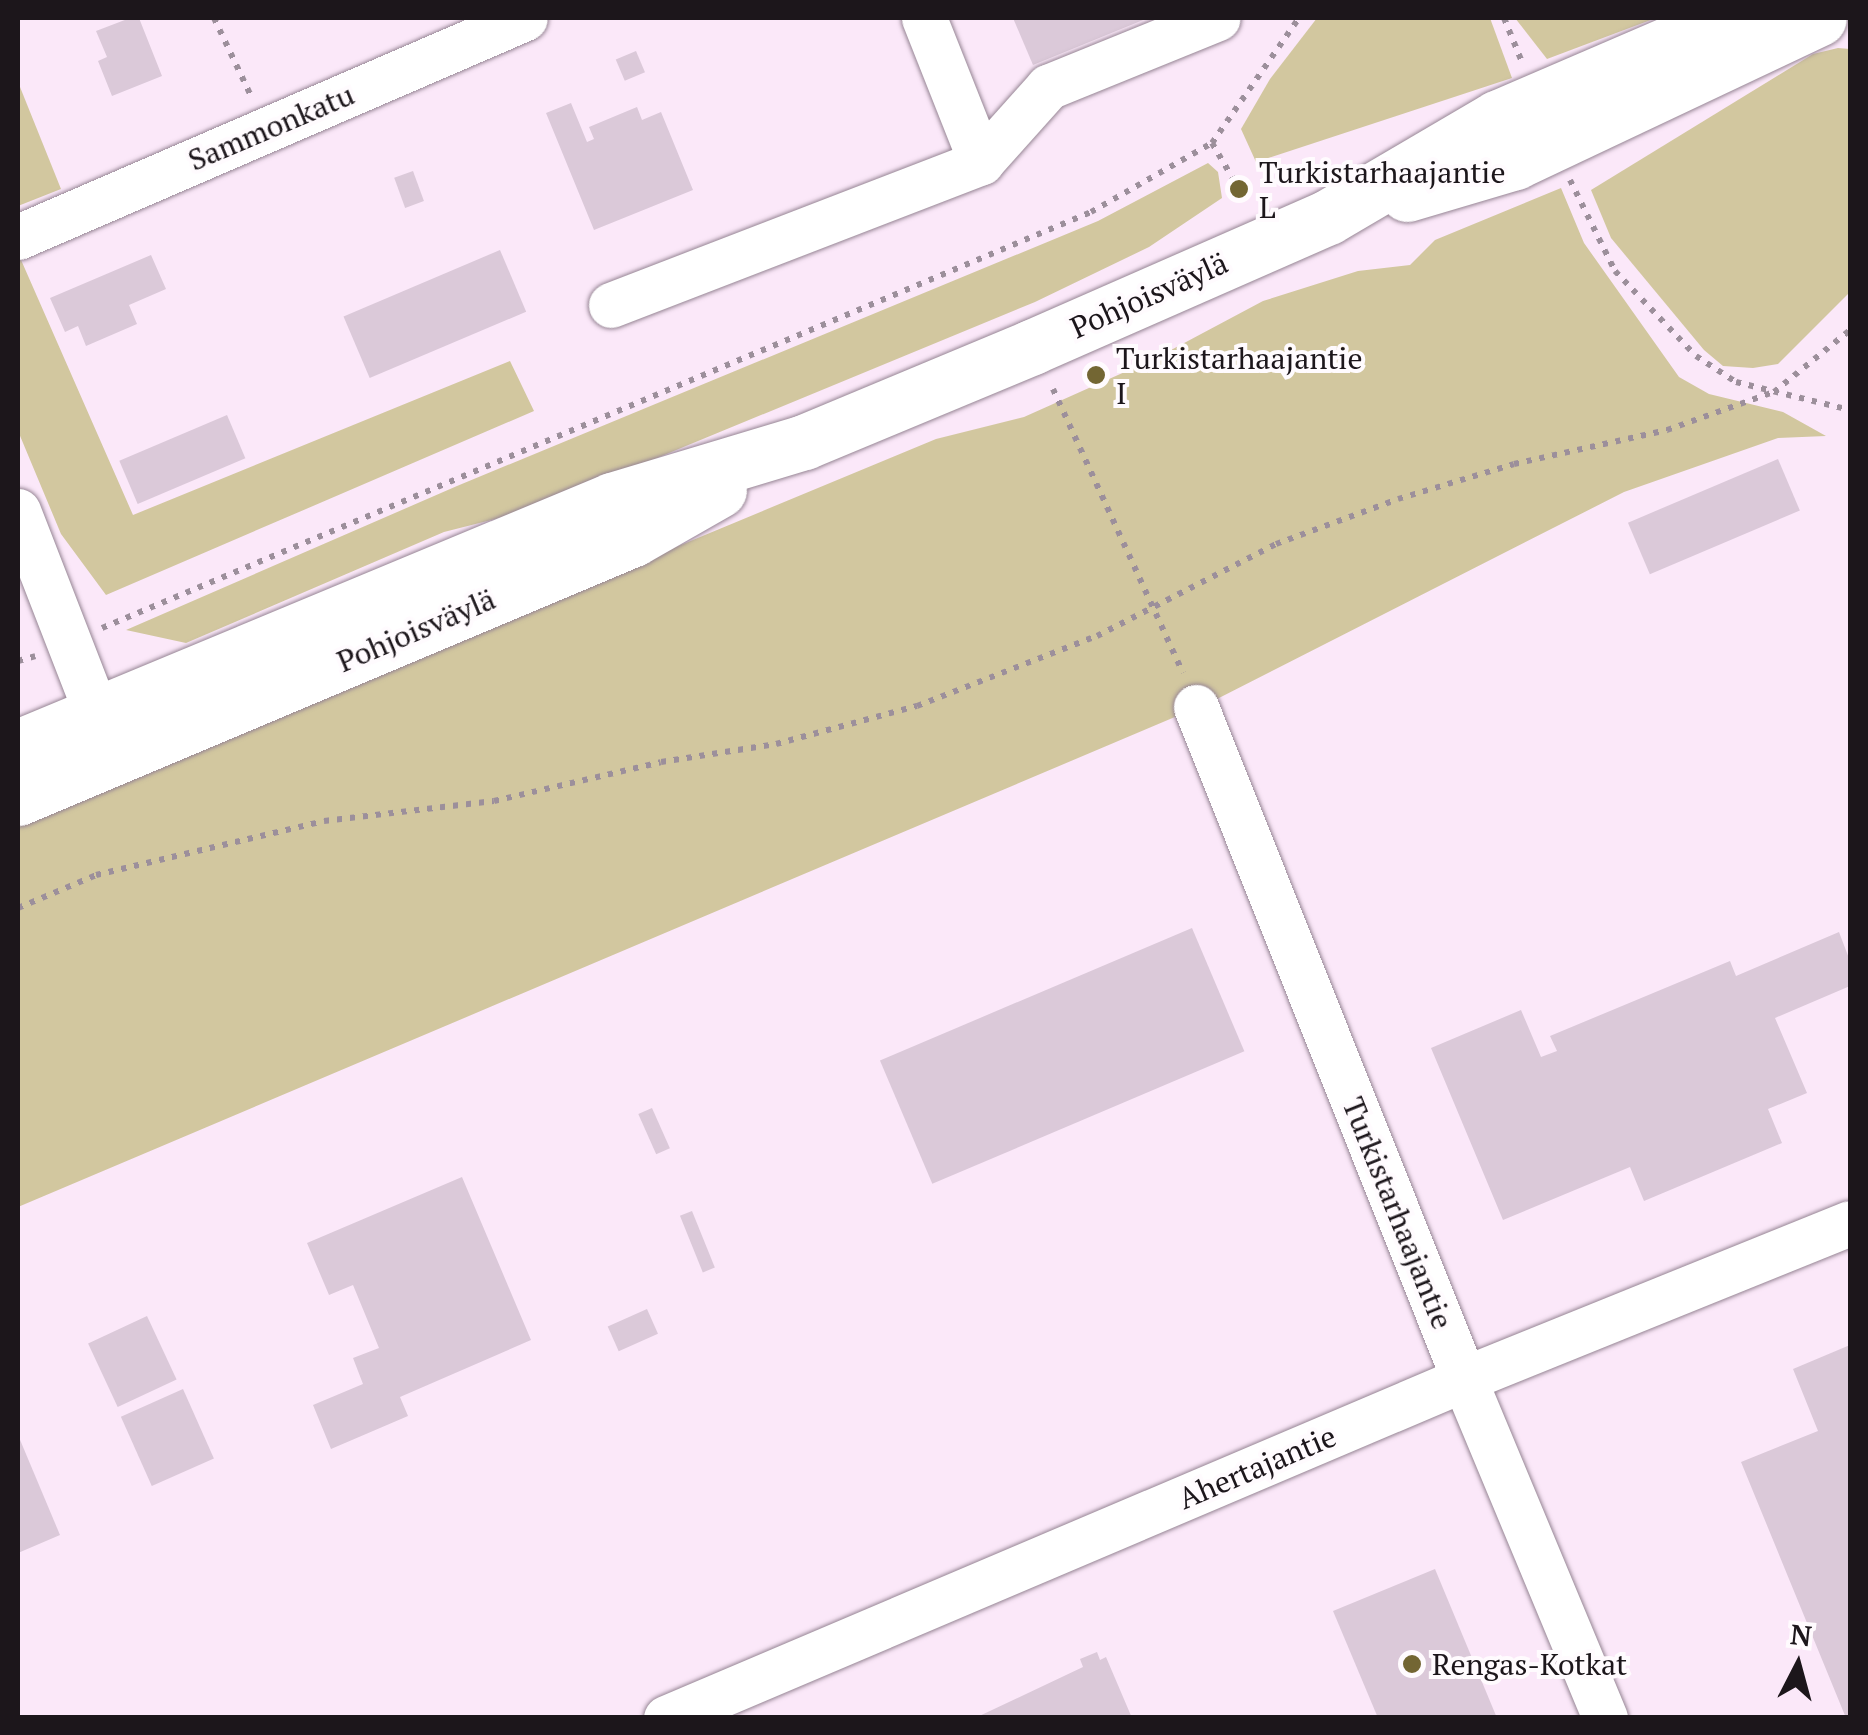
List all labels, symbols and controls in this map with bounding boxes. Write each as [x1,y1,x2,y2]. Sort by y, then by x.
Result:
street label: Sammonkatu [183,76,359,178]
place label: Turkistarhaajantie L [1259,154,1505,224]
marker: Turkistarhaajantie L [1228,178,1250,200]
street label: Pohjoisväylä [1065,244,1233,346]
place label: Turkistarhaajantie I [1116,340,1362,410]
marker: Turkistarhaajantie I [1085,364,1107,386]
street label: Pohjoisväylä [332,581,500,679]
street label: Turkistarhaajantie [1335,1092,1461,1334]
street label: Ahertajantie [1173,1418,1341,1516]
north arrow [1748,1615,1848,1715]
text: N [1789,1615,1814,1654]
place label: Rengas-Kotkat [1432,1646,1627,1682]
marker: Rengas-Kotkat [1401,1653,1423,1675]

